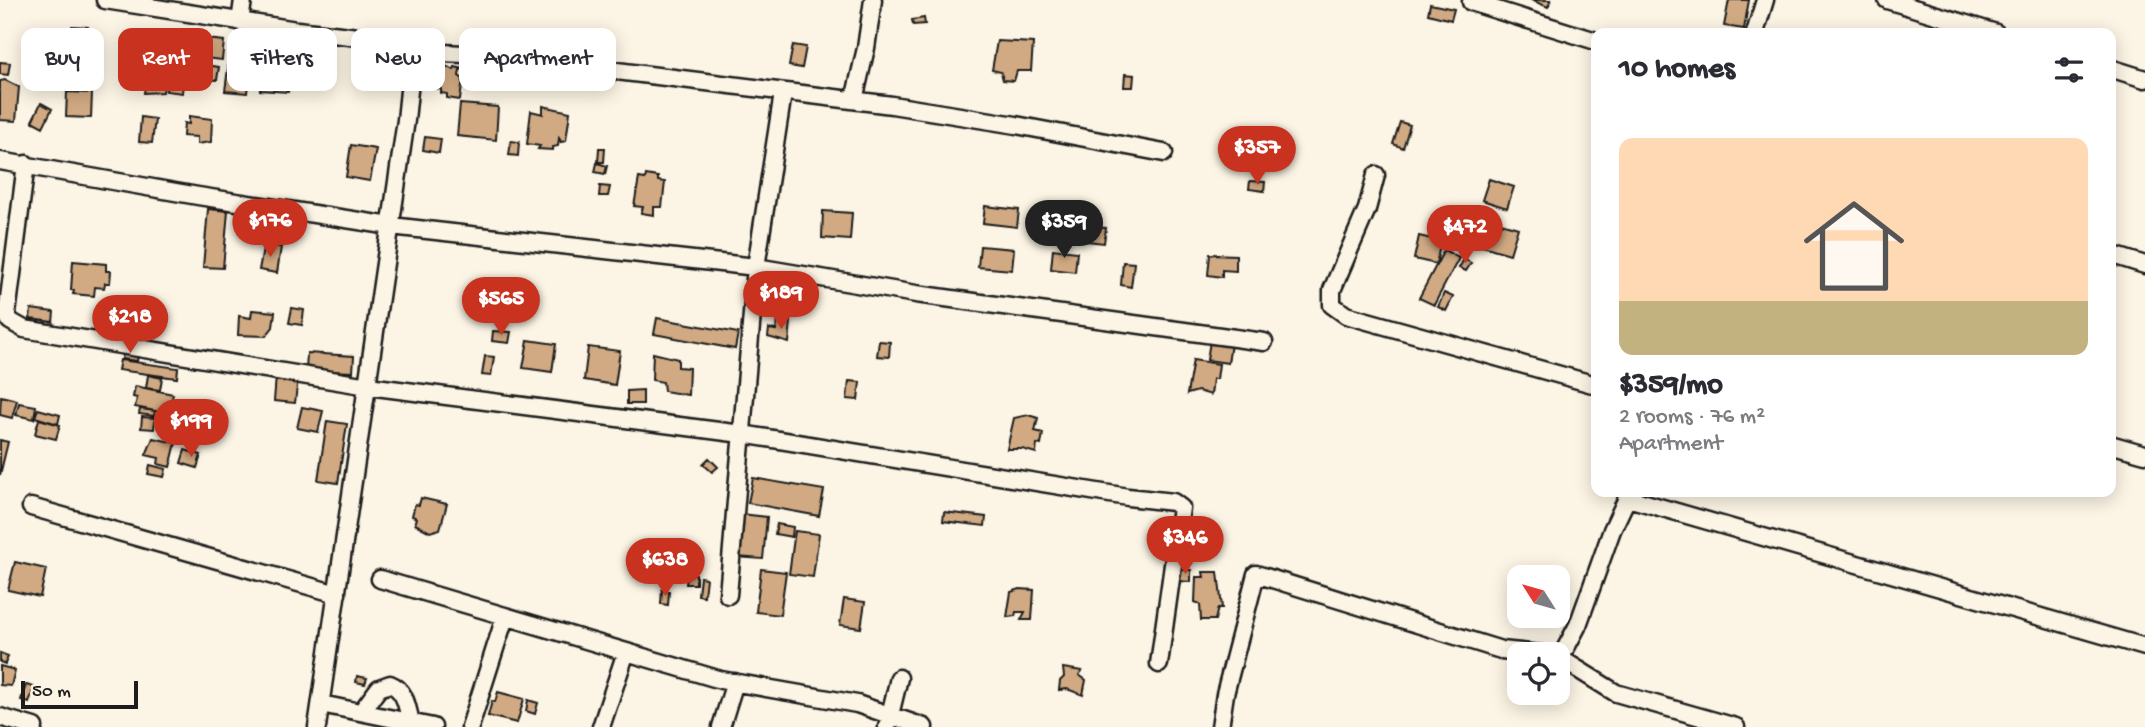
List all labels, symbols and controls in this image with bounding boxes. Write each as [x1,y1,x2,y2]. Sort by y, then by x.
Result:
chip: Buy [21,28,104,91]
chip: Rent [118,28,213,91]
chip: Filters [227,28,337,91]
chip: New [351,28,445,91]
chip: Apartment [459,28,616,91]
icon: filters [2050,51,2088,89]
text: 10 homes [1619,53,1735,88]
pin: $357 [1216,127,1298,186]
text: $357 [1234,135,1280,162]
icon: home [1791,183,1917,309]
pin: $176 [229,200,311,259]
pin: $359 [1023,201,1105,260]
pin: $472 [1424,205,1506,265]
text: $176 [248,208,292,235]
text: $359 [1041,209,1087,236]
text: $472 [1443,214,1487,241]
pin: $189 [740,272,822,331]
pin: $565 [460,278,542,337]
text: $189 [759,280,803,307]
text: $565 [478,286,524,313]
pin: $218 [89,296,171,355]
text: $218 [108,304,152,331]
text: $359/mo [1619,369,1723,404]
pin: $199 [150,400,232,459]
text: 2 rooms · 76 m² [1619,404,1765,431]
text: $199 [170,408,212,435]
text: Apartment [1619,431,1723,458]
pin: $346 [1144,516,1226,576]
text: $346 [1163,525,1207,552]
pin: $638 [624,538,706,598]
text: $638 [642,547,688,574]
north arrow [1507,565,1570,628]
map controls [1507,565,1570,705]
button: locate [1507,642,1570,705]
scale bar [21,678,138,710]
text: 50 m [32,681,71,704]

